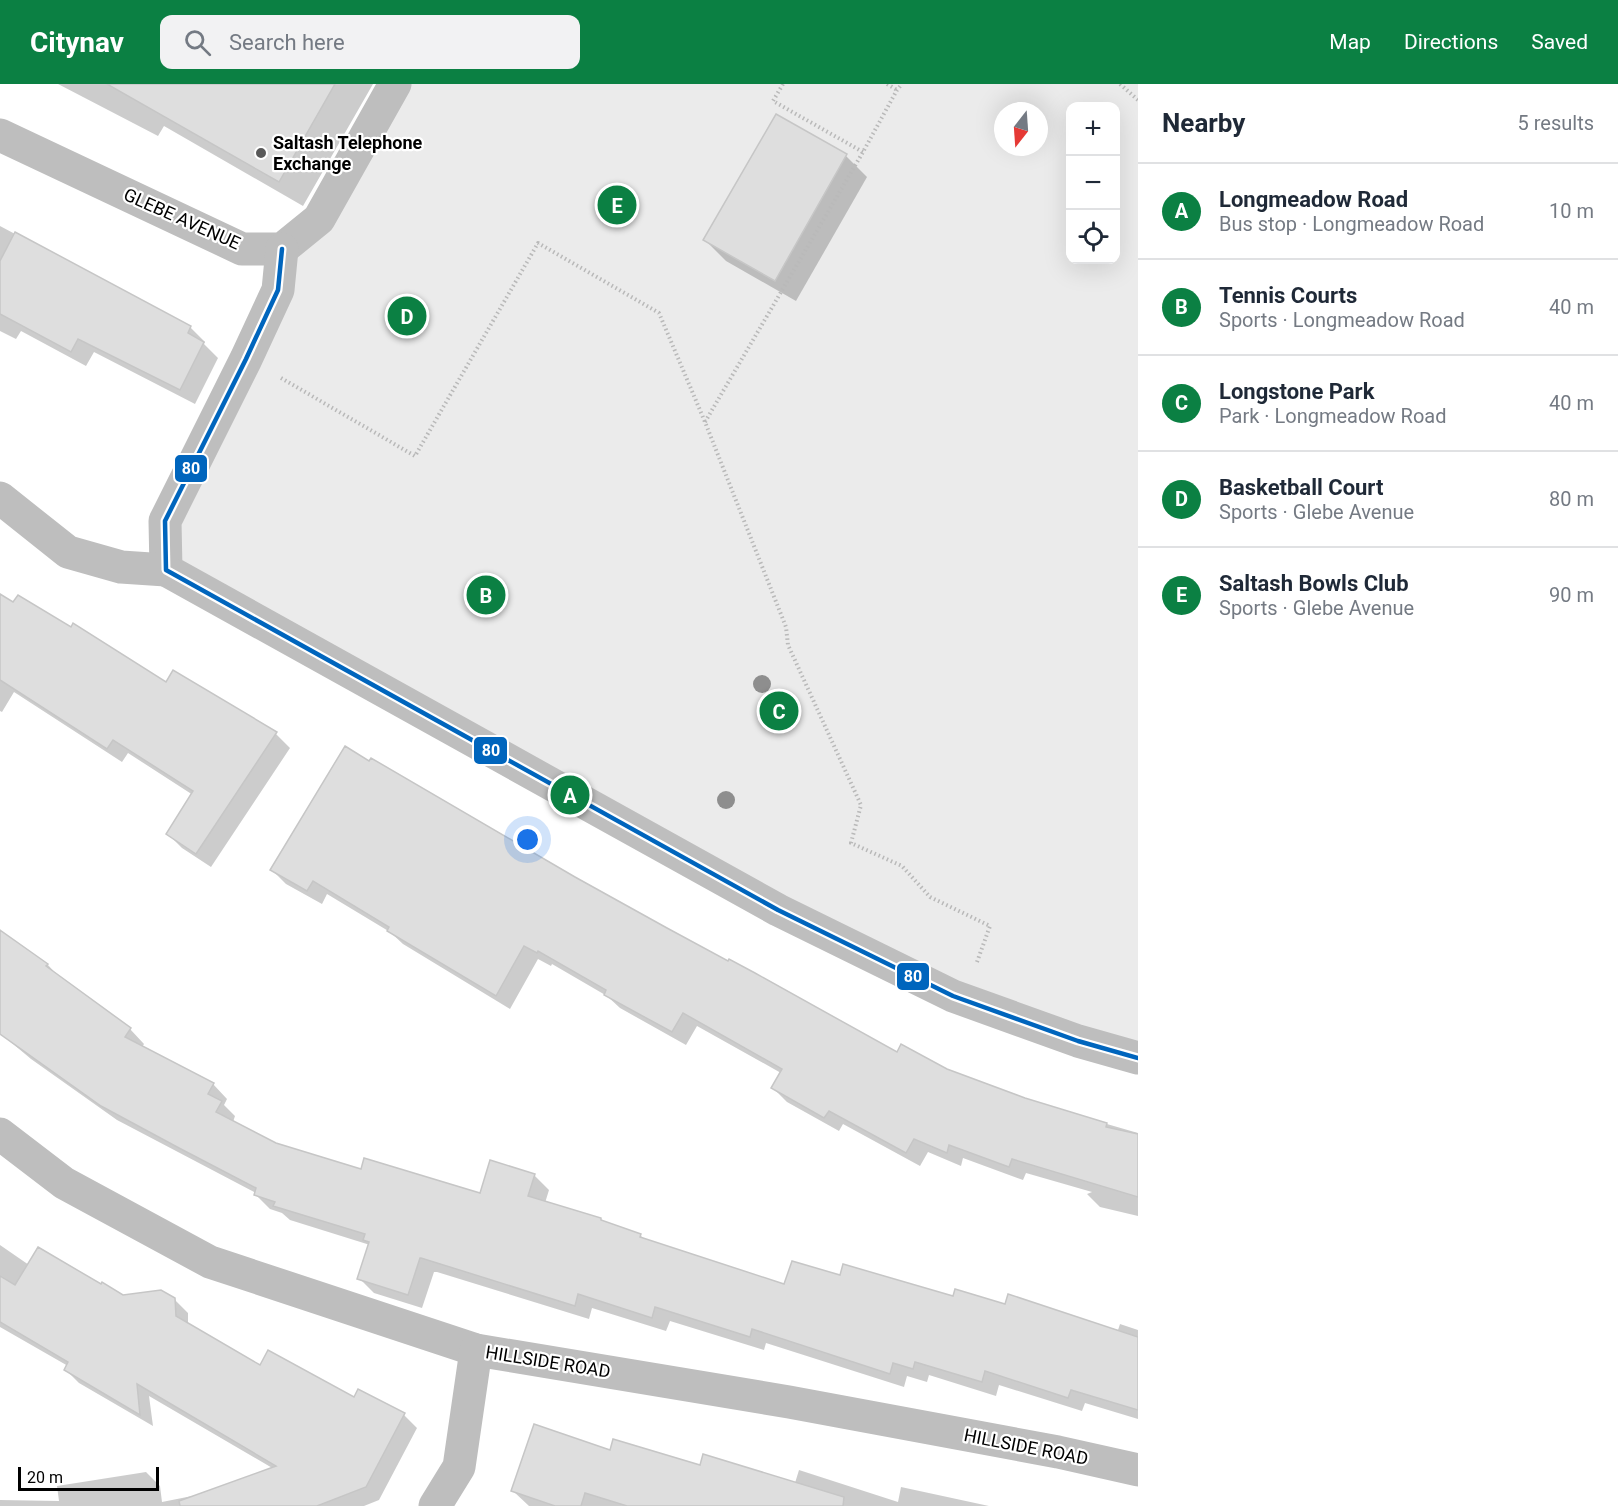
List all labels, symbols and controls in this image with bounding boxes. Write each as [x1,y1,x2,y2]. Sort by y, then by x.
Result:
search box [160,15,580,69]
text: Citynav [30,26,124,59]
icon: search [181,26,214,59]
text: Search here [229,30,345,55]
text: Map [1329,30,1371,54]
text: Directions [1404,30,1498,54]
text: Saved [1531,30,1588,54]
north arrow [994,102,1048,156]
map controls [1066,102,1120,264]
button: + [1066,102,1120,156]
text: Nearby [1162,108,1245,138]
text: 5 results [1518,111,1594,135]
place label: Saltash Telephone Exchange [273,132,423,174]
marker: Saltash Telephone Exchange [254,146,268,160]
button: − [1066,156,1120,210]
pin: E [598,182,636,228]
street label: GLEBE AVENUE [121,183,244,254]
text: Longmeadow Road [1219,187,1408,212]
text: A [1175,199,1188,223]
text: 10 m [1549,199,1594,223]
button: locate [1066,210,1120,264]
text: Bus stop · Longmeadow Road [1219,212,1484,236]
text: Tennis Courts [1219,283,1357,308]
pin: D [388,294,426,338]
text: B [1175,295,1188,319]
text: 40 m [1549,295,1594,319]
text: Sports · Longmeadow Road [1219,308,1465,332]
text: Longstone Park [1219,379,1374,404]
text: C [1175,391,1188,415]
text: 40 m [1549,391,1594,415]
text: Park · Longmeadow Road [1219,404,1447,428]
line badge: 80 [174,454,208,483]
text: 80 [182,459,200,478]
text: Basketball Court [1219,475,1383,500]
text: D [1175,487,1188,511]
text: 80 m [1549,487,1594,511]
text: Sports · Glebe Avenue [1219,500,1414,524]
text: Saltash Bowls Club [1219,571,1409,596]
pin: B [466,572,506,618]
text: E [1176,583,1187,607]
text: 90 m [1549,583,1594,607]
text: Sports · Glebe Avenue [1219,596,1414,620]
pin: C [760,688,798,734]
line badge: 80 [473,736,508,765]
text: 80 [482,741,500,760]
pin: A [550,772,590,818]
your location [513,825,542,854]
line badge: 80 [896,962,930,991]
text: 80 [904,967,922,986]
street label: HILLSIDE ROAD [484,1341,612,1382]
street label: HILLSIDE ROAD [962,1424,1090,1469]
scale bar [18,1464,159,1492]
text: 20 m [27,1468,63,1487]

